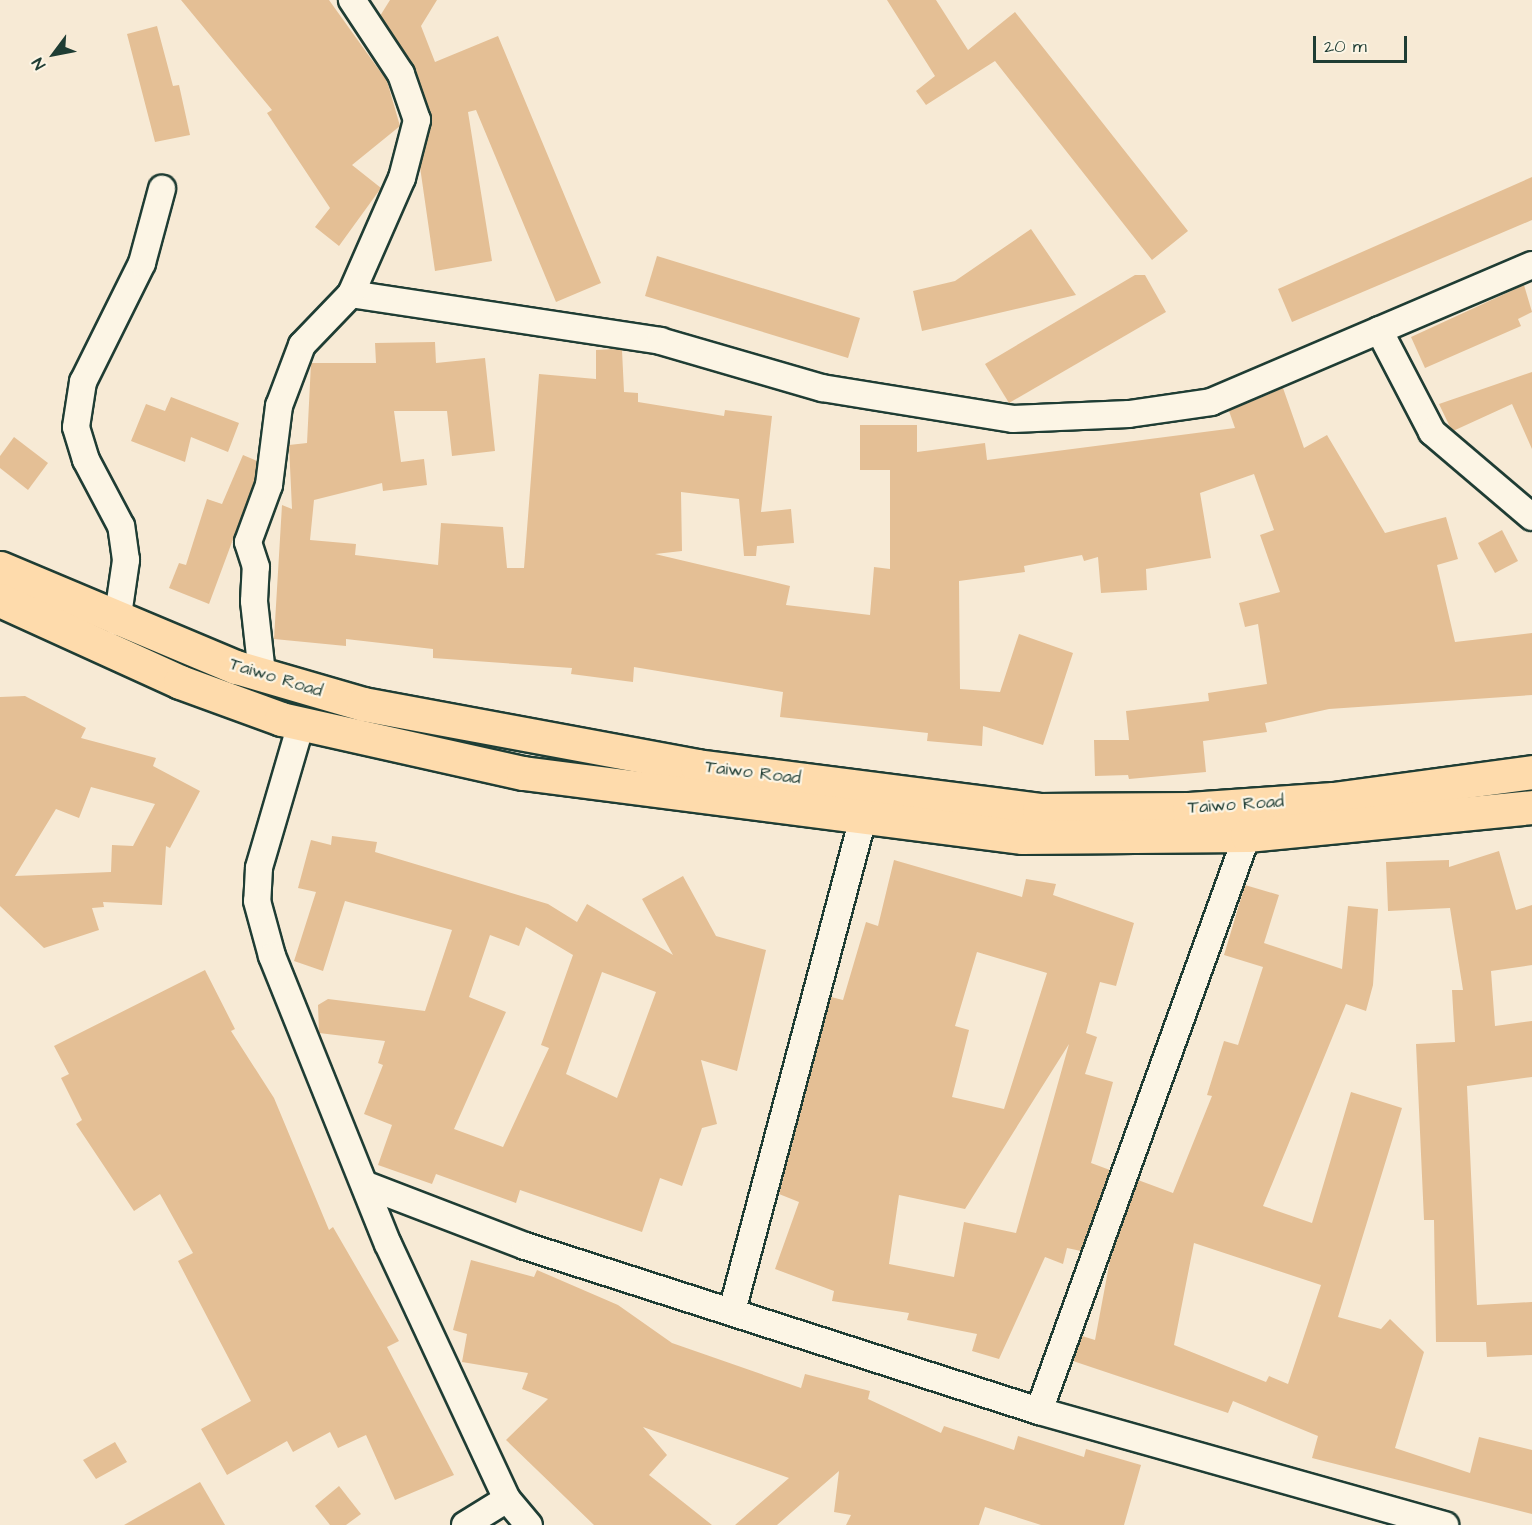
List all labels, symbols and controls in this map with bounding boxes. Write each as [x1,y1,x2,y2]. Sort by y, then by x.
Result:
north arrow [24,24,84,84]
scale bar [1316,24,1410,62]
text: 20 m [1324,34,1367,59]
text: N [27,53,51,74]
street label: Taiwo Road [227,654,325,702]
street label: Taiwo Road [704,756,802,790]
street label: Taiwo Road [1187,791,1285,819]

